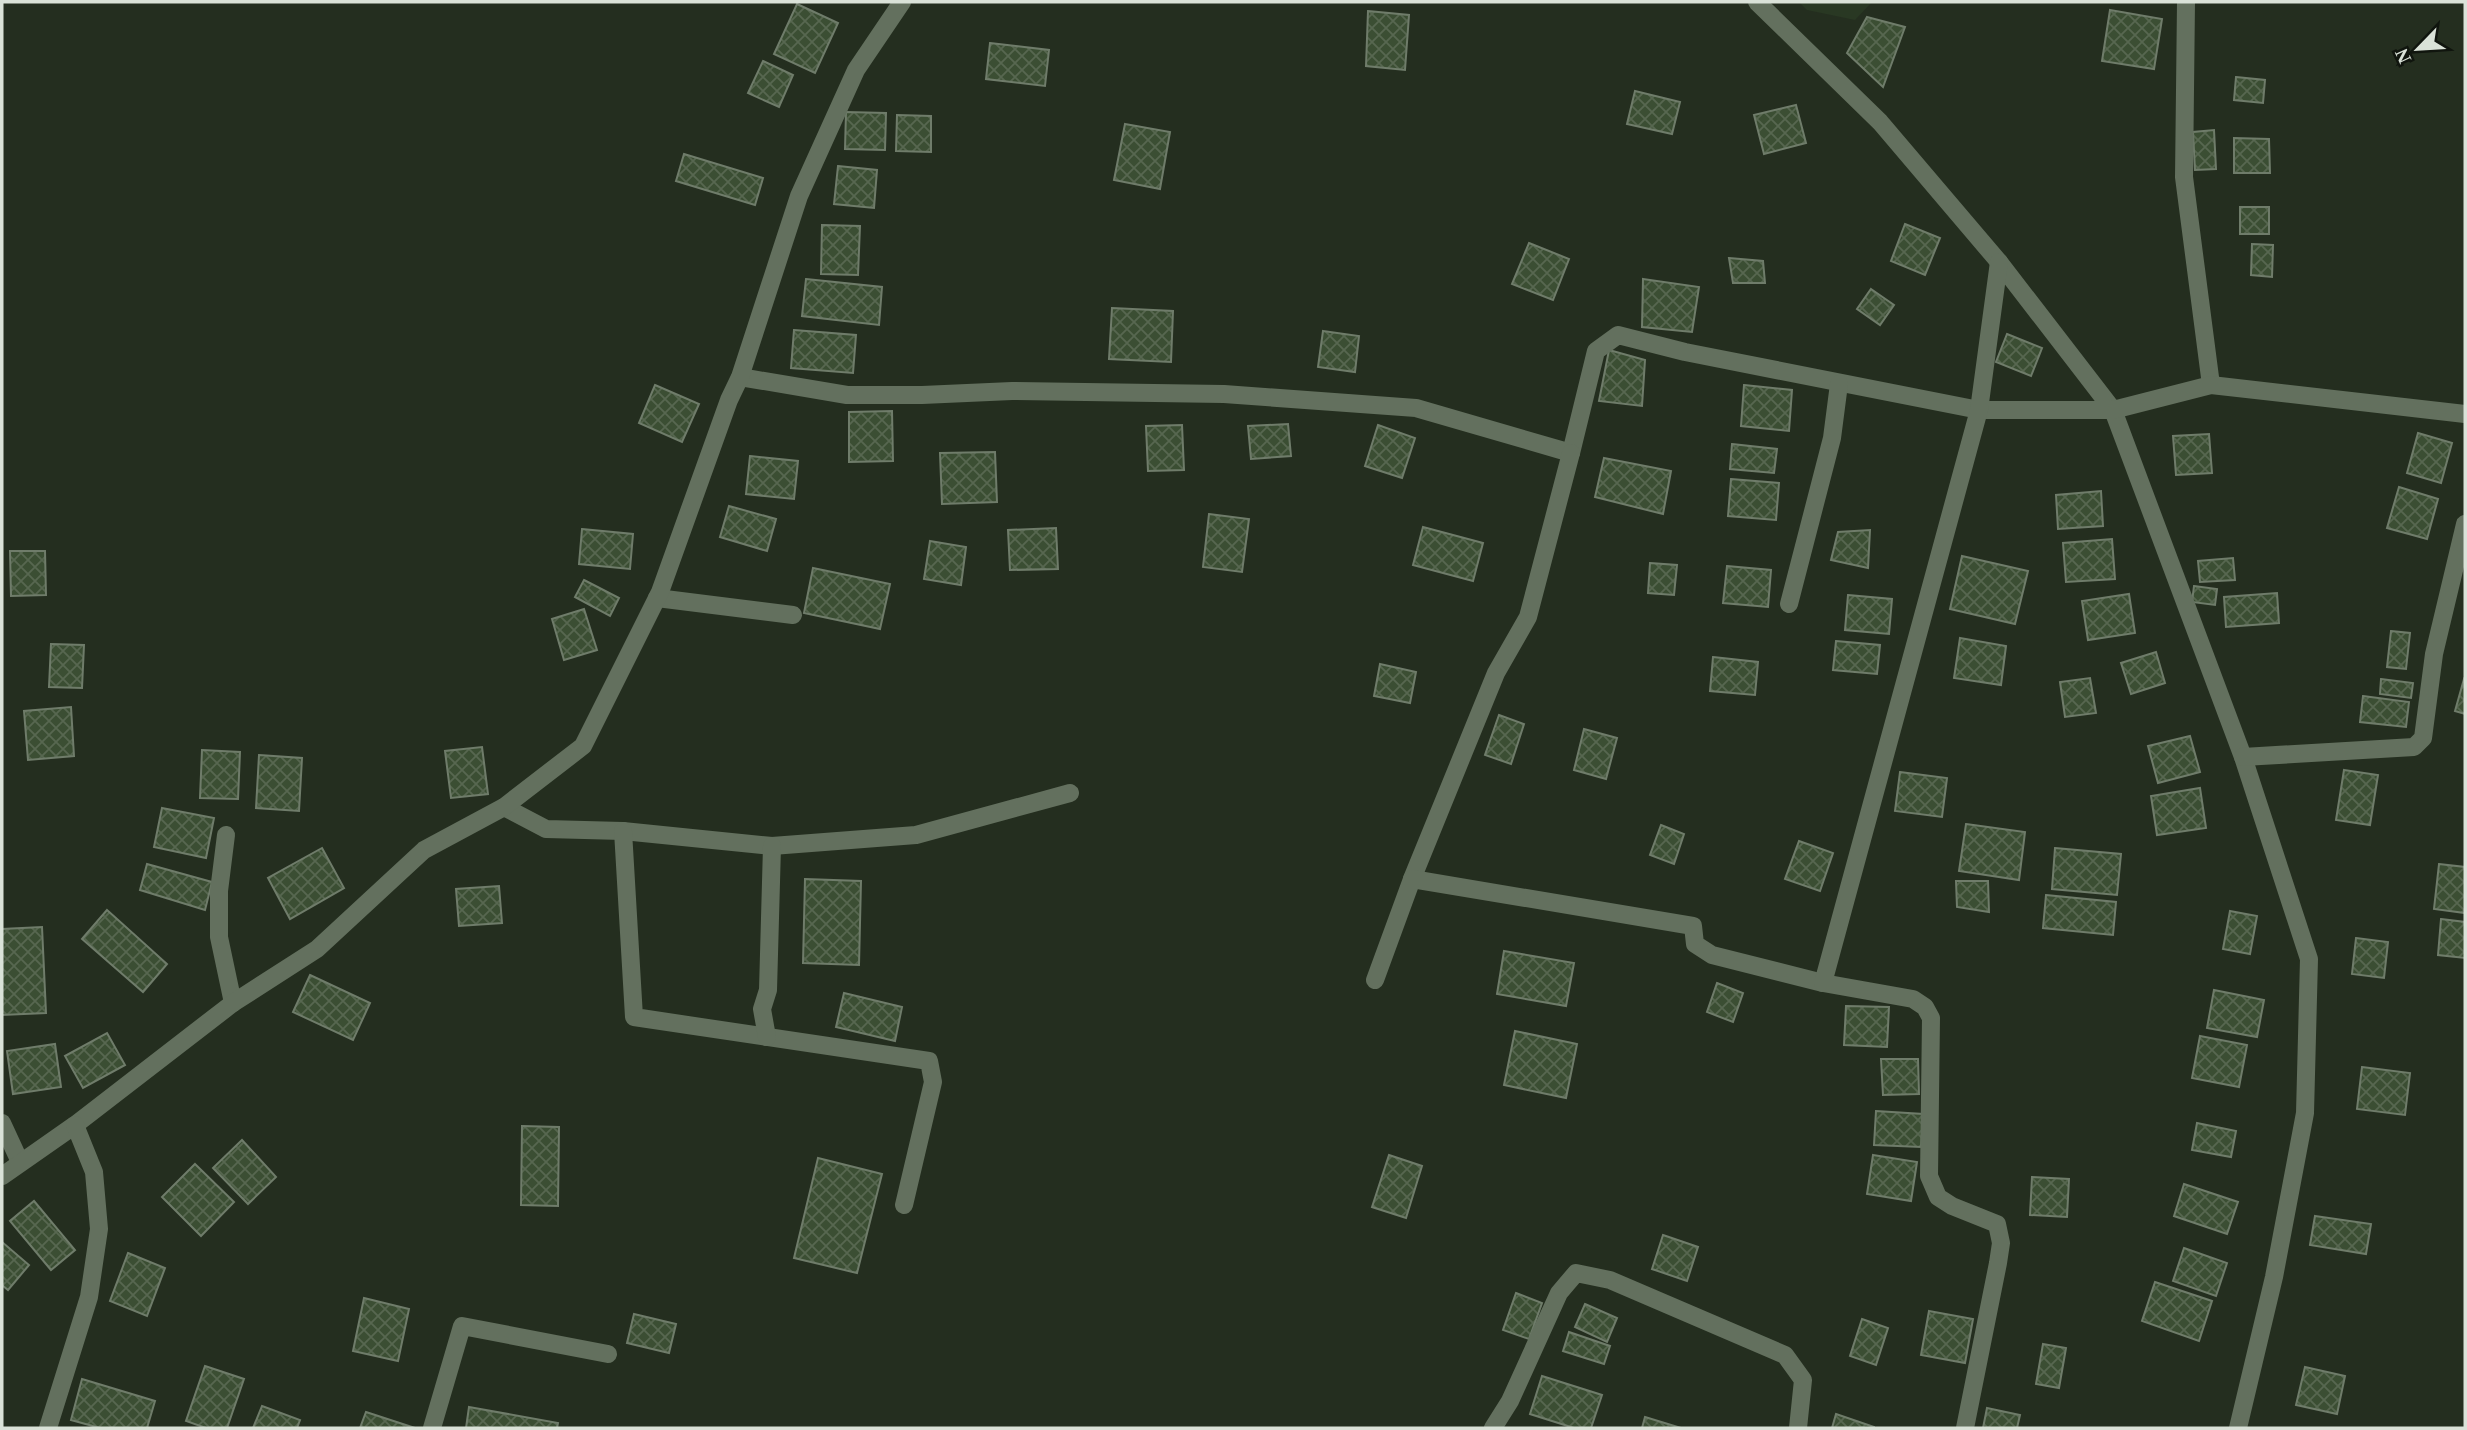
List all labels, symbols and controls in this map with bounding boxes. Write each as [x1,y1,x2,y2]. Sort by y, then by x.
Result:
north arrow [2383,14,2453,84]
text: N [2391,45,2415,67]

